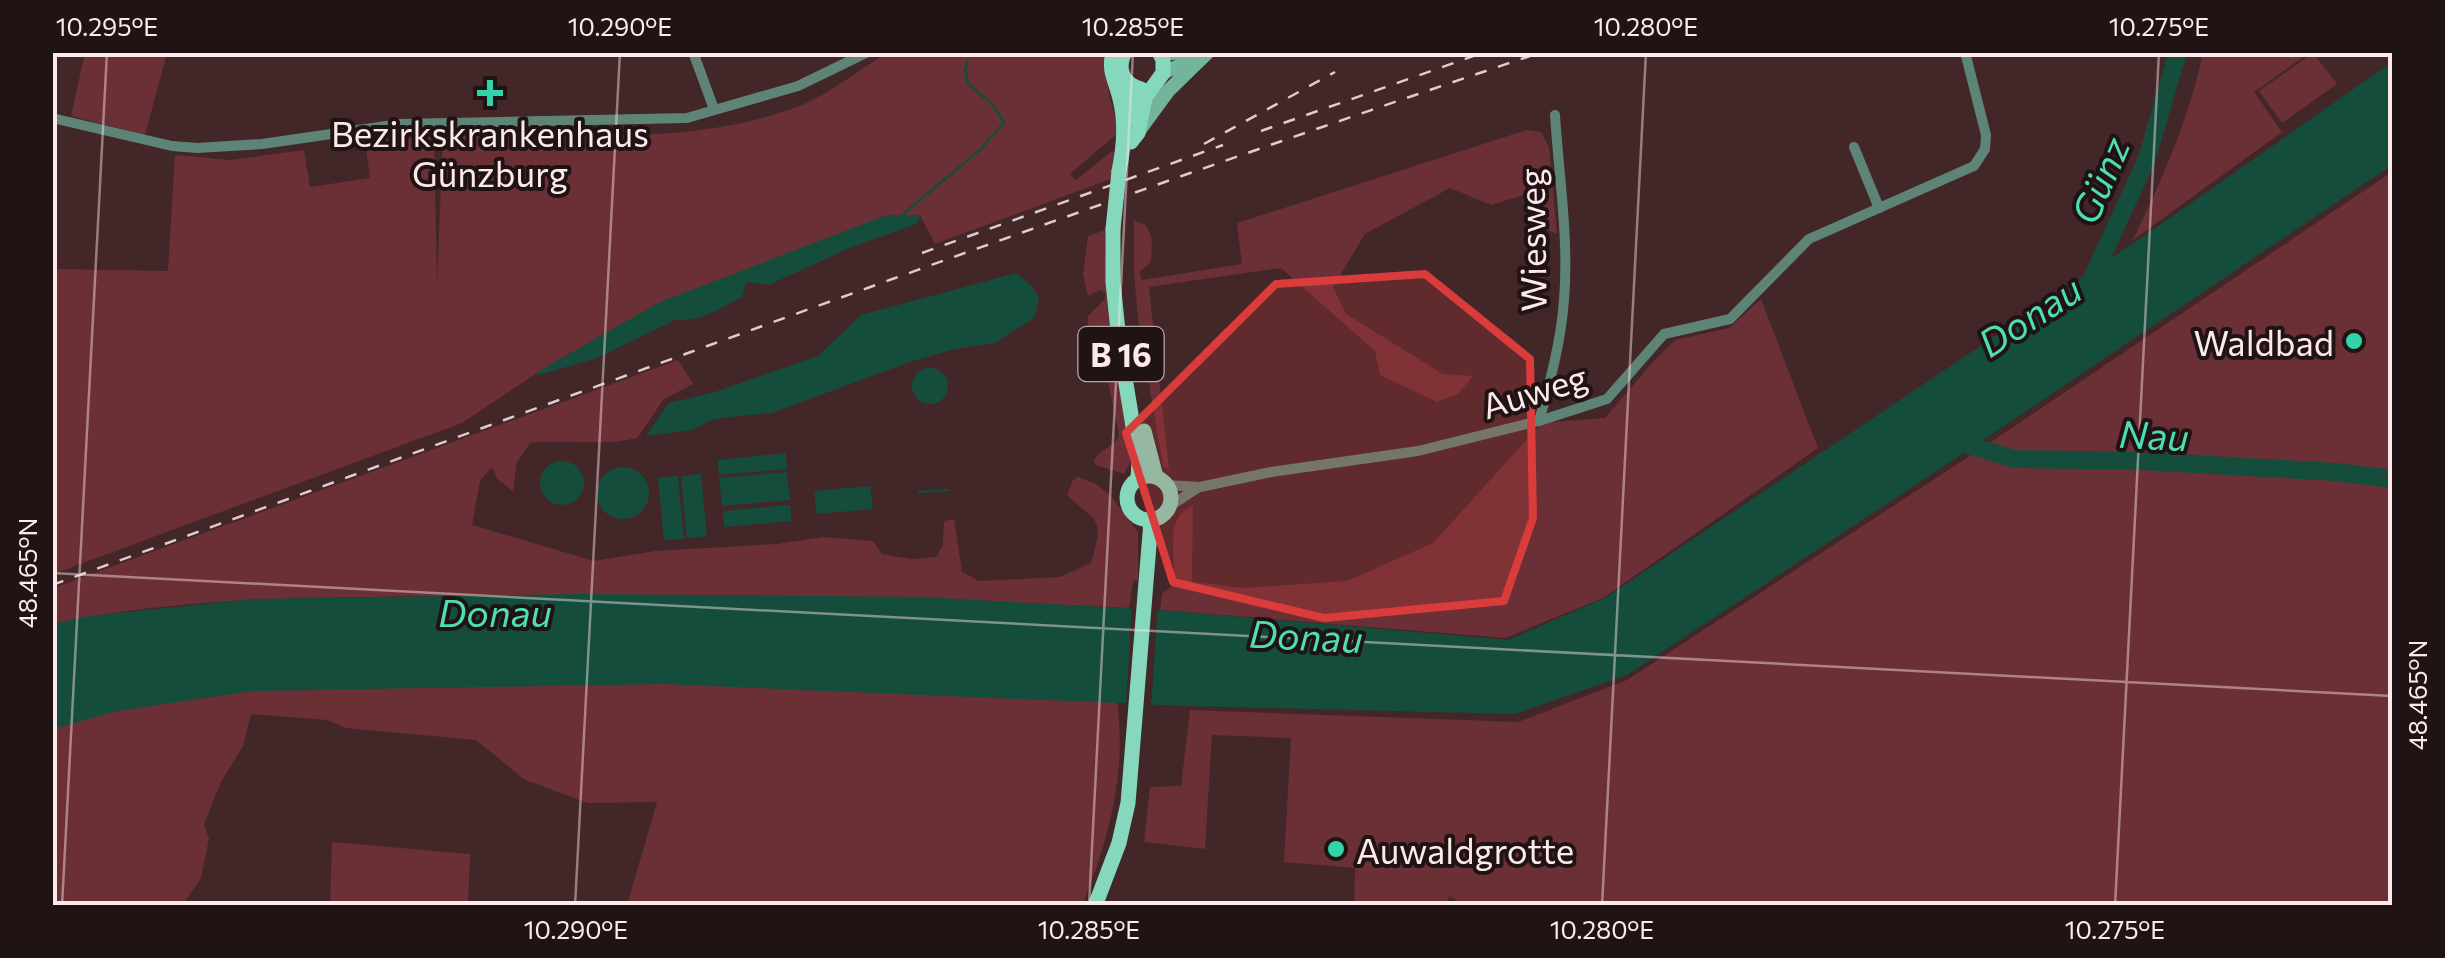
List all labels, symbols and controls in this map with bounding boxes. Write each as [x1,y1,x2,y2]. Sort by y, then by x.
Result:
text: 10.295°E [56,11,158,41]
text: 10.290°E [568,11,672,41]
text: 10.285°E [1082,11,1184,41]
text: 10.280°E [1594,11,1698,41]
text: 10.275°E [2109,11,2209,41]
marker: Bezirkskrankenhaus Günzburg [477,80,503,106]
place label: Bezirkskrankenhaus Günzburg [331,111,649,194]
water label: Günz [2060,129,2138,230]
street label: Wiesweg [1508,168,1554,312]
water label: Donau [1969,264,2089,366]
place label: Waldbad [2194,320,2334,363]
road number: B 16 [1078,327,1164,381]
marker: Waldbad [2343,330,2365,352]
street label: Auweg [1476,354,1592,426]
water label: Nau [2118,409,2190,459]
text: 48.465°N [12,518,42,628]
water label: Donau [438,588,552,635]
water label: Donau [1248,609,1364,661]
text: 48.465°N [2402,640,2432,750]
place label: Auwaldgrotte [1356,828,1574,871]
marker: Auwaldgrotte [1325,838,1347,860]
text: 10.290°E [524,914,628,944]
text: 10.285°E [1038,914,1140,944]
text: 10.280°E [1550,914,1654,944]
text: 10.275°E [2065,914,2165,944]

